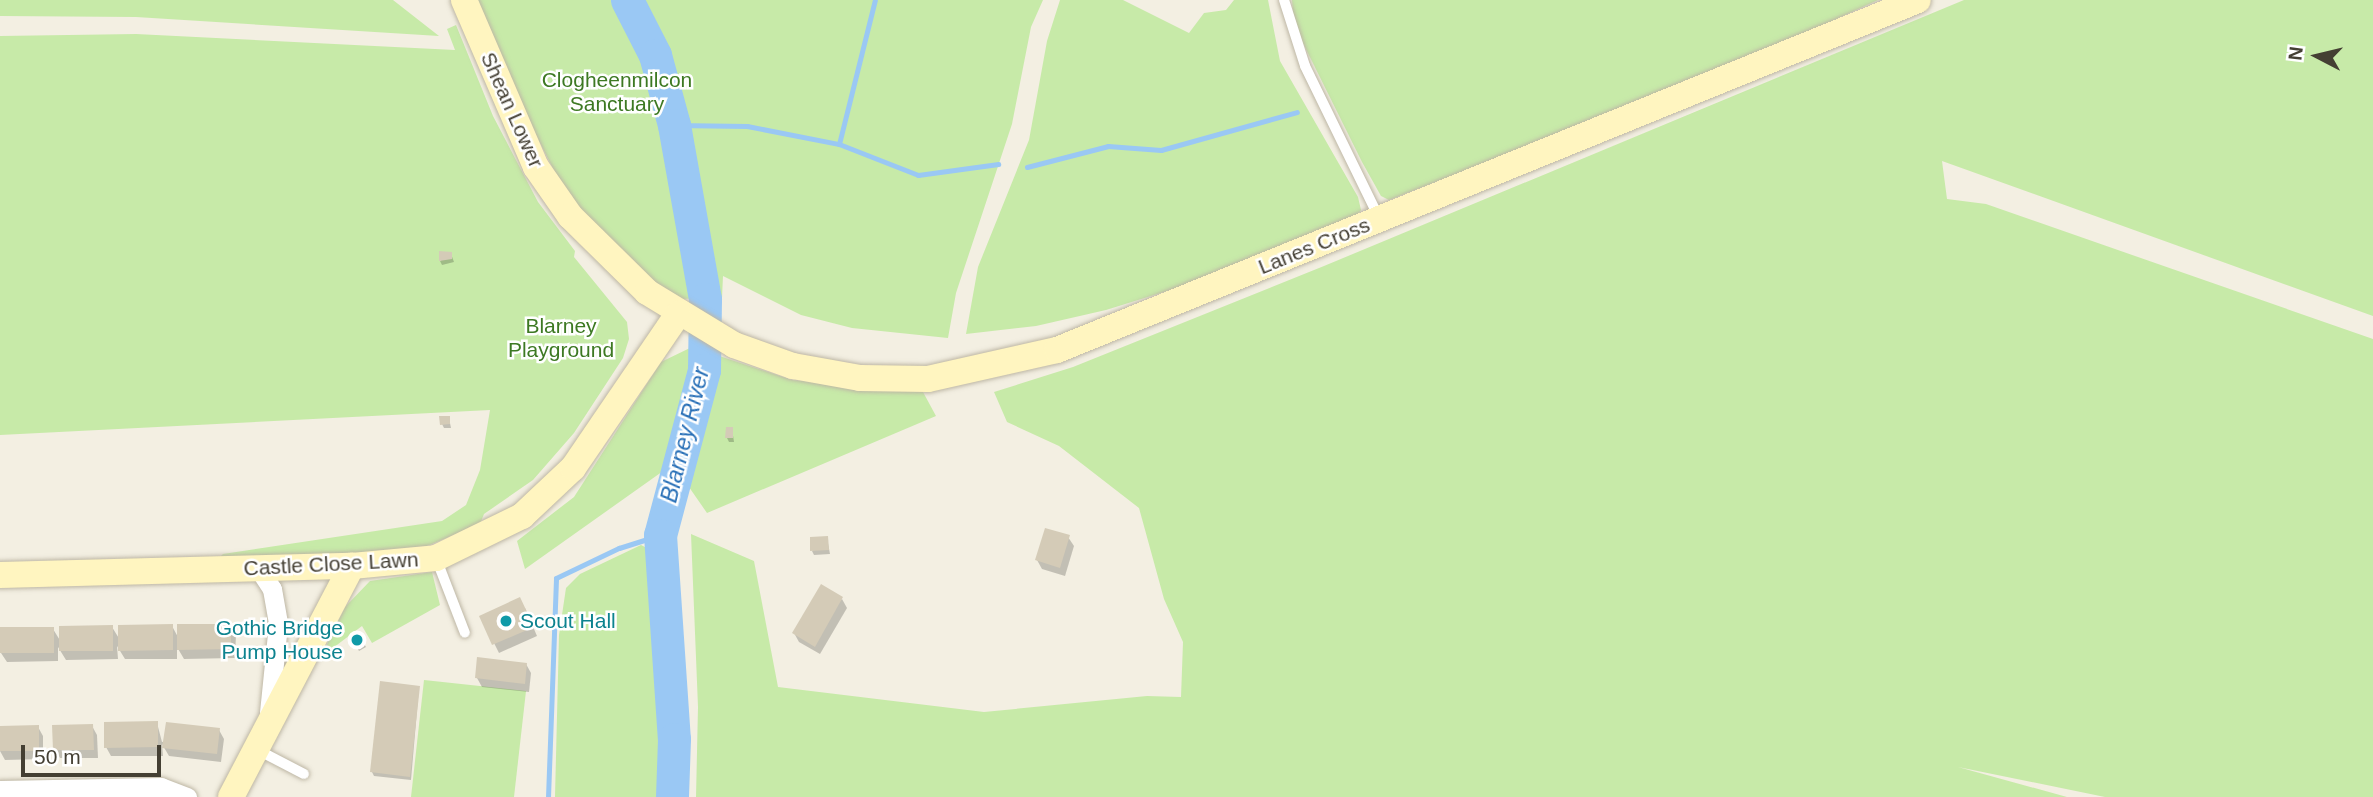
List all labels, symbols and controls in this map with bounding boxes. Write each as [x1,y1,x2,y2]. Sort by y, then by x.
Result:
north arrow [2282,21,2352,91]
text: N [2284,45,2307,61]
street label: Shean Lower [475,48,549,172]
park label: Clogheenmilcon Sanctuary [542,67,692,117]
street label: Lanes Cross [1255,212,1373,280]
park label: Blarney Playground [508,313,614,363]
water label: Blarney River [655,365,715,505]
street label: Castle Close Lawn [243,547,419,581]
place label: Scout Hall [520,608,616,634]
marker: Scout Hall [498,613,514,629]
place label: Gothic Bridge Pump House [216,615,343,665]
marker: Gothic Bridge Pump House [349,632,365,648]
scale bar [24,730,164,774]
text: 50 m [34,745,81,768]

